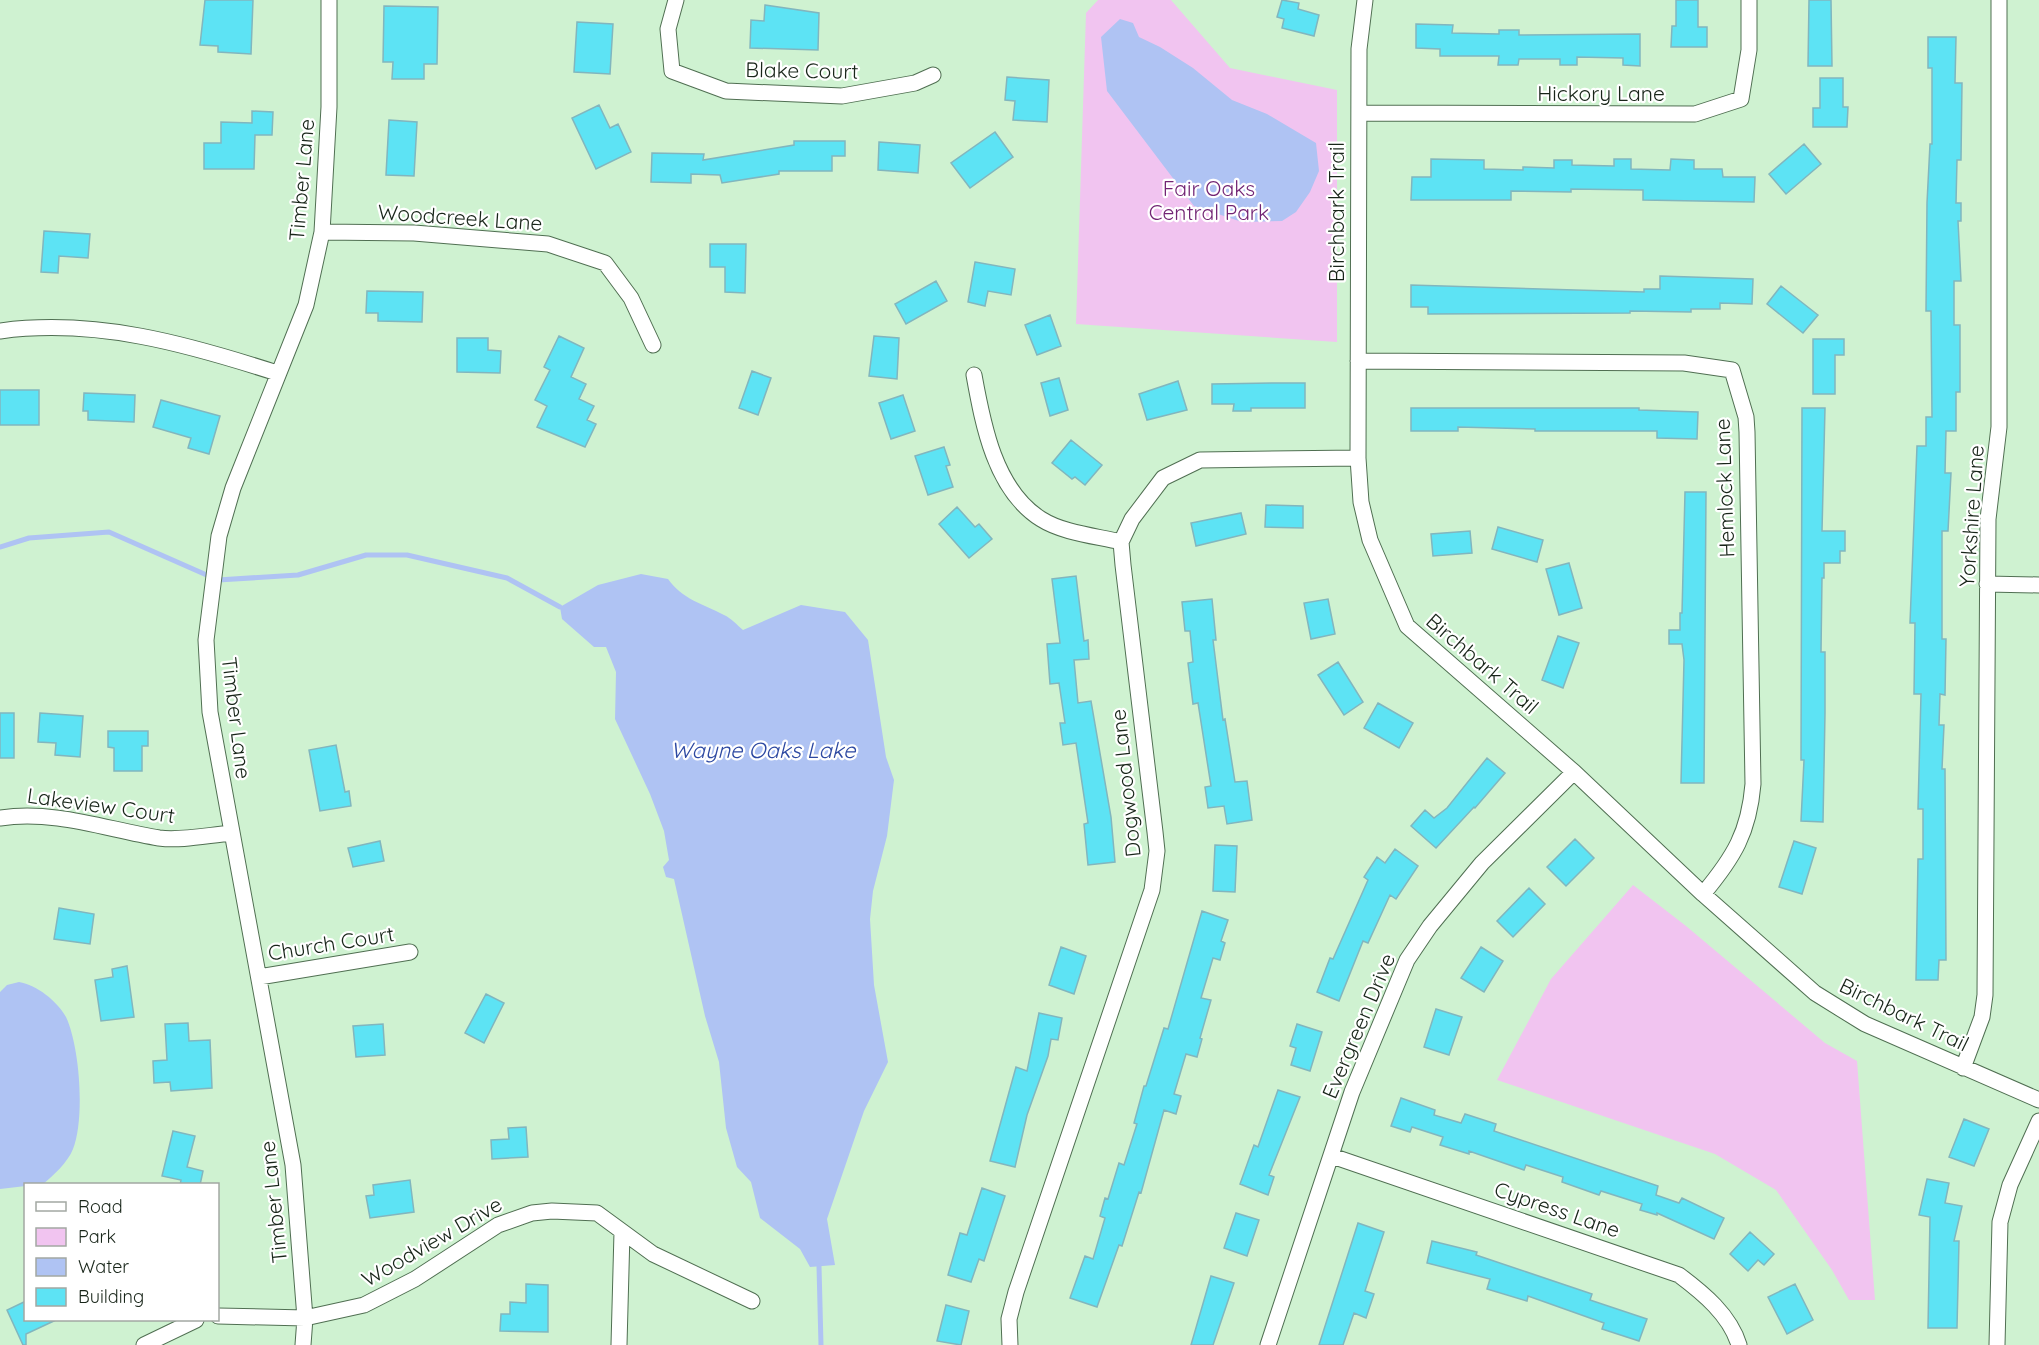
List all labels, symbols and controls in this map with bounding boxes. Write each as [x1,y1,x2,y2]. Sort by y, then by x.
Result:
street label: Blake Court [745,56,859,84]
street label: Hickory Lane [1537,80,1665,106]
street label: Timber Lane [283,118,319,242]
street label: Birchbark Trail [1323,142,1349,282]
park label: Fair Oaks Central Park [1149,175,1269,225]
street label: Woodcreek Lane [377,198,543,236]
street label: Hemlock Lane [1709,418,1739,558]
street label: Yorkshire Lane [1953,444,1989,588]
street label: Birchbark Trail [1421,607,1544,719]
street label: Timber Lane [217,655,257,780]
street label: Dogwood Lane [1104,708,1146,858]
water label: Wayne Oaks Lake [671,736,857,764]
street label: Lakeview Court [26,782,177,828]
street label: Church Court [266,920,396,966]
street label: Evergreen Drive [1316,949,1400,1102]
street label: Birchbark Trail [1836,972,1973,1057]
street label: Timber Lane [254,1140,292,1264]
street label: Cypress Lane [1491,1175,1624,1243]
legend [24,1183,219,1321]
street label: Woodview Drive [357,1190,506,1292]
text: Road [78,1195,123,1218]
text: Park [78,1225,116,1248]
text: Water [78,1255,129,1278]
text: Building [78,1285,144,1308]

